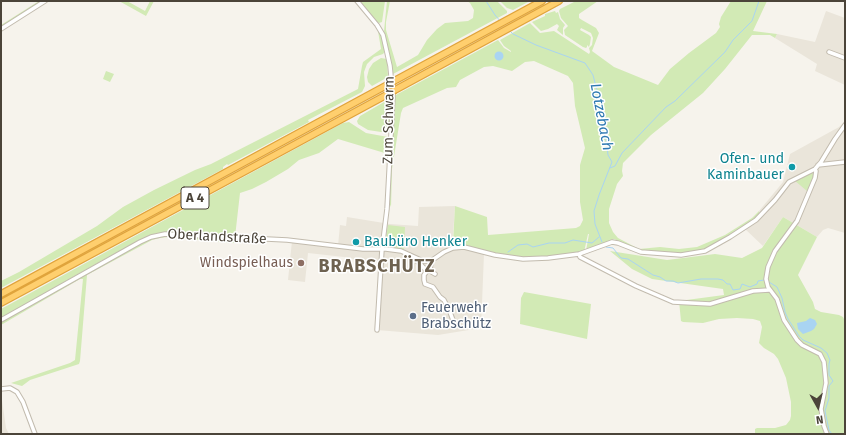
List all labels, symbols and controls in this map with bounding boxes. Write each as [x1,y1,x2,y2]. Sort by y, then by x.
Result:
street label: Zum Schwarm [380,76,398,164]
water label: Lotzebach [586,82,616,152]
place label: Ofen- und Kaminbauer [707,151,784,184]
marker: Ofen- und Kaminbauer [787,162,797,172]
road number: A 4 [181,187,209,209]
street label: Oberlandstraße [167,226,267,248]
place label: Baubüro Henker [364,234,467,250]
marker: Baubüro Henker [351,237,361,247]
place label: Windspielhaus [200,255,293,271]
district label: BRABSCHÜTZ [318,256,436,278]
marker: Windspielhaus [296,258,306,268]
place label: Feuerwehr Brabschütz [421,300,491,332]
marker: Feuerwehr Brabschütz [408,311,418,321]
north arrow [798,387,838,427]
text: N [815,412,824,426]

